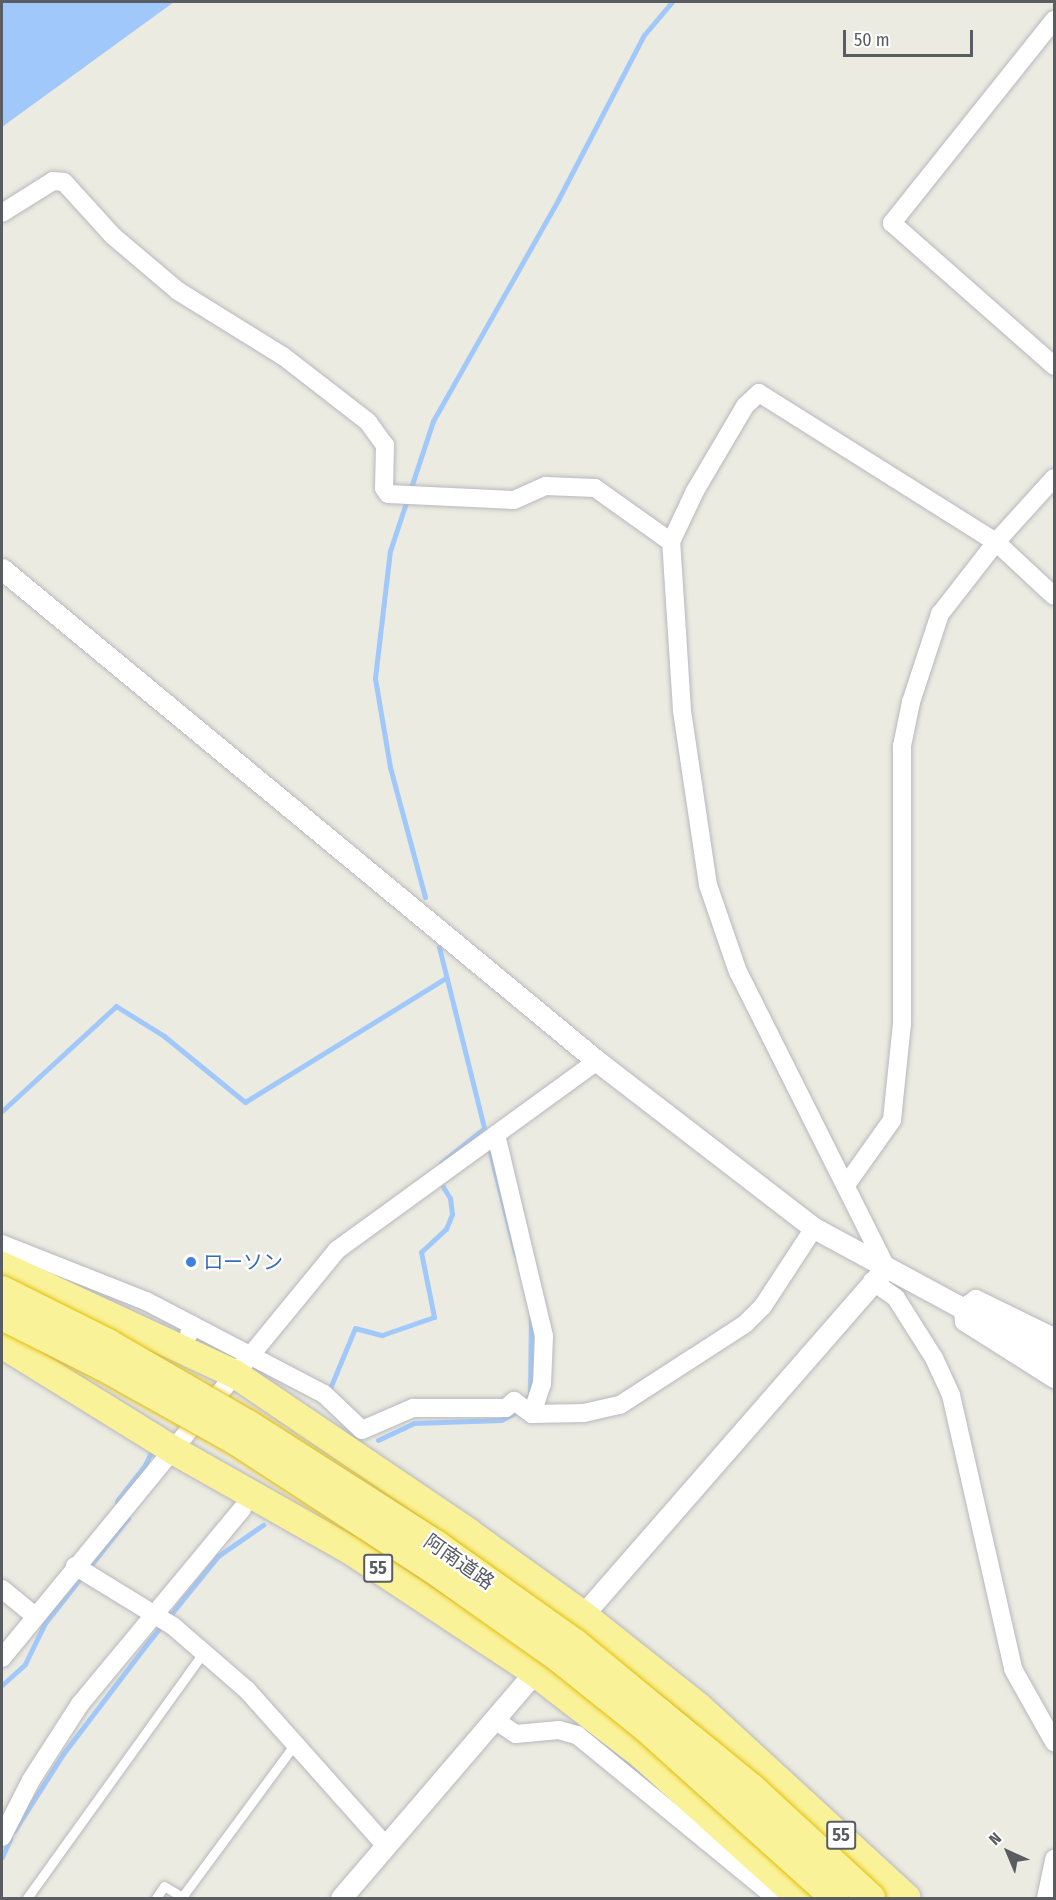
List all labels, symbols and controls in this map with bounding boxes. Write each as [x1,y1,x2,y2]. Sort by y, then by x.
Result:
scale bar [846,18,976,56]
text: 50 m [854,29,890,51]
place label: ローソン [203,1250,283,1274]
marker: ローソン [184,1255,198,1269]
street label: 阿南道路 [419,1529,499,1595]
road number: 55 [363,1553,393,1583]
road number: 55 [826,1820,856,1850]
north arrow [978,1822,1038,1882]
text: N [985,1829,1005,1849]

